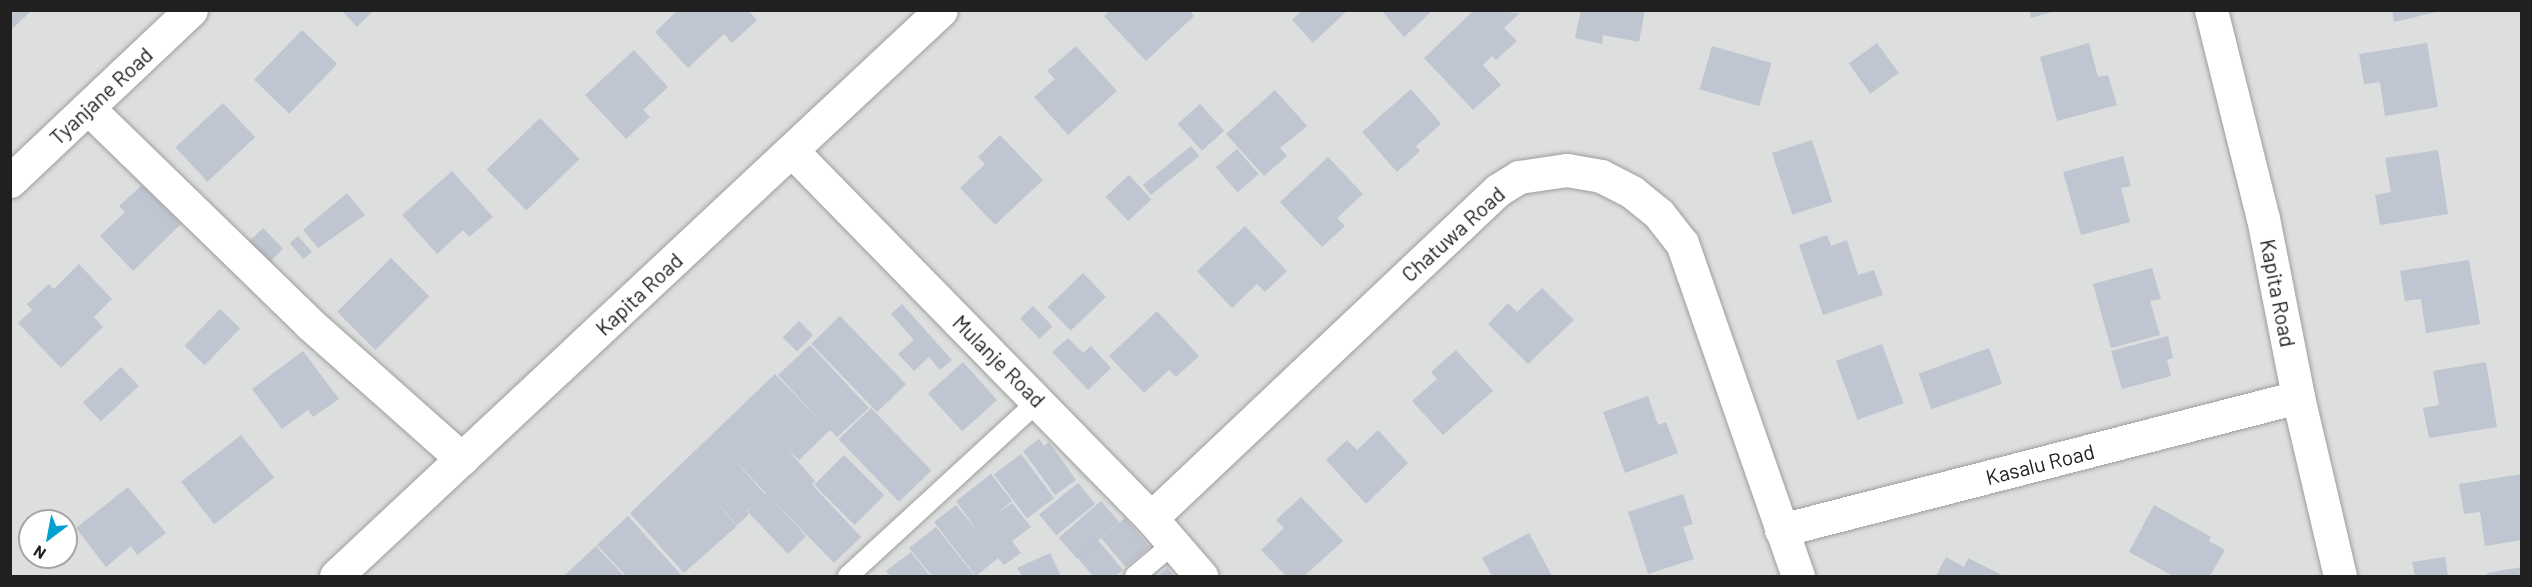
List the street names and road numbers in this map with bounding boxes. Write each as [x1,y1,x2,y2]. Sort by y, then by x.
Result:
street label: Tyanjane Road [44,42,158,150]
street label: Chatuwa Road [1396,181,1510,287]
street label: Kapita Road [2255,237,2301,349]
street label: Kapita Road [590,247,688,341]
street label: Mulanje Road [948,310,1050,412]
street label: Kasalu Road [1983,438,2097,490]

